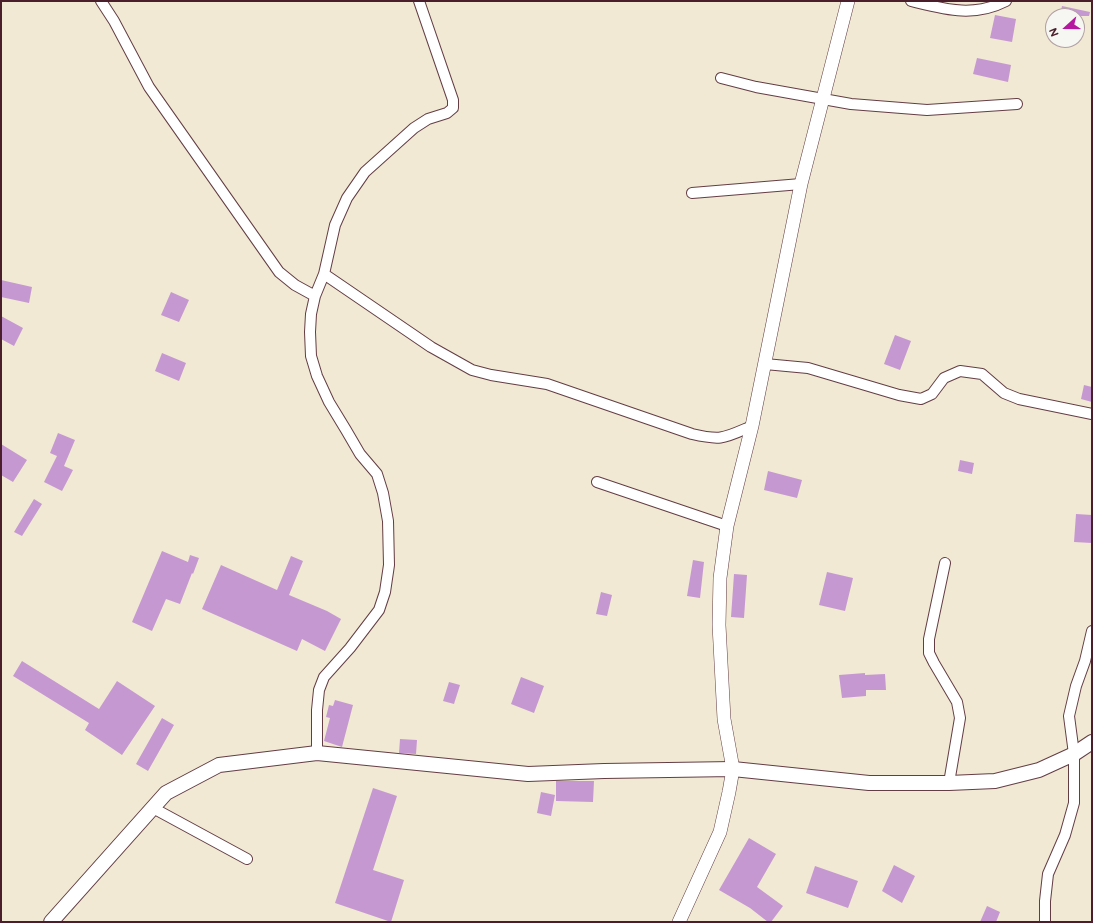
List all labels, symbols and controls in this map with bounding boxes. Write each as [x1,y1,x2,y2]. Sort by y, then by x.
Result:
north arrow [1045,8,1085,48]
text: N [1047,26,1062,38]

